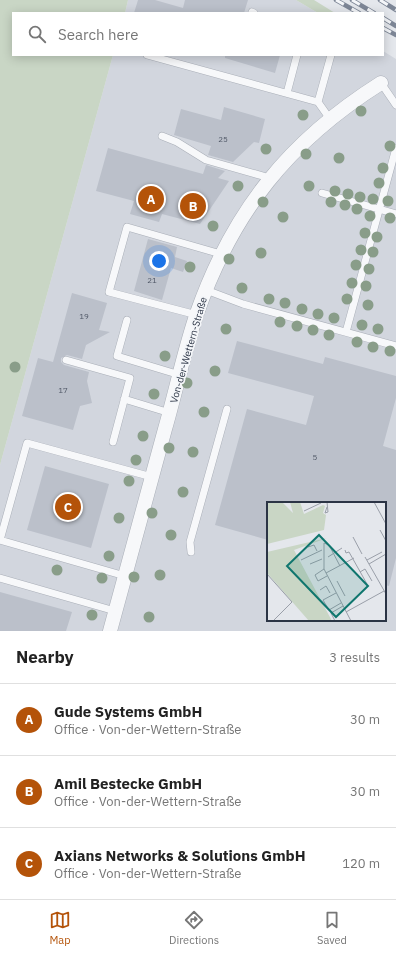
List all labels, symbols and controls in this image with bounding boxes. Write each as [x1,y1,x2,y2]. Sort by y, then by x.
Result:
search box [12,12,384,56]
icon: search [26,23,48,45]
text: Search here [58,25,138,44]
house number: 25 [218,134,228,144]
pin: A [138,184,164,214]
pin: B [180,191,206,221]
your location [149,251,169,271]
house number: 21 [147,275,157,285]
street label: Von-der-Wettern-Straße [167,295,210,405]
house number: 19 [79,311,89,321]
house number: 17 [58,385,68,395]
house number: 5 [313,452,318,462]
pin: C [55,492,81,522]
inset map [267,502,386,621]
text: Nearby [16,646,74,668]
text: 3 results [329,649,380,666]
text: Gude Systems GmbH [54,702,202,721]
text: A [25,711,33,728]
text: 30 m [350,711,380,728]
text: Office · Von-der-Wettern-Straße [54,721,241,738]
text: Amil Bestecke GmbH [54,774,202,793]
text: B [25,783,33,800]
text: 30 m [350,783,380,800]
text: Office · Von-der-Wettern-Straße [54,793,241,810]
text: Axians Networks & Solutions GmbH [54,846,306,865]
text: C [25,855,33,872]
text: 120 m [342,855,380,872]
text: Office · Von-der-Wettern-Straße [54,865,241,882]
tab: Map [49,909,71,947]
tab: Directions [169,909,219,947]
tab: Saved [317,909,347,947]

